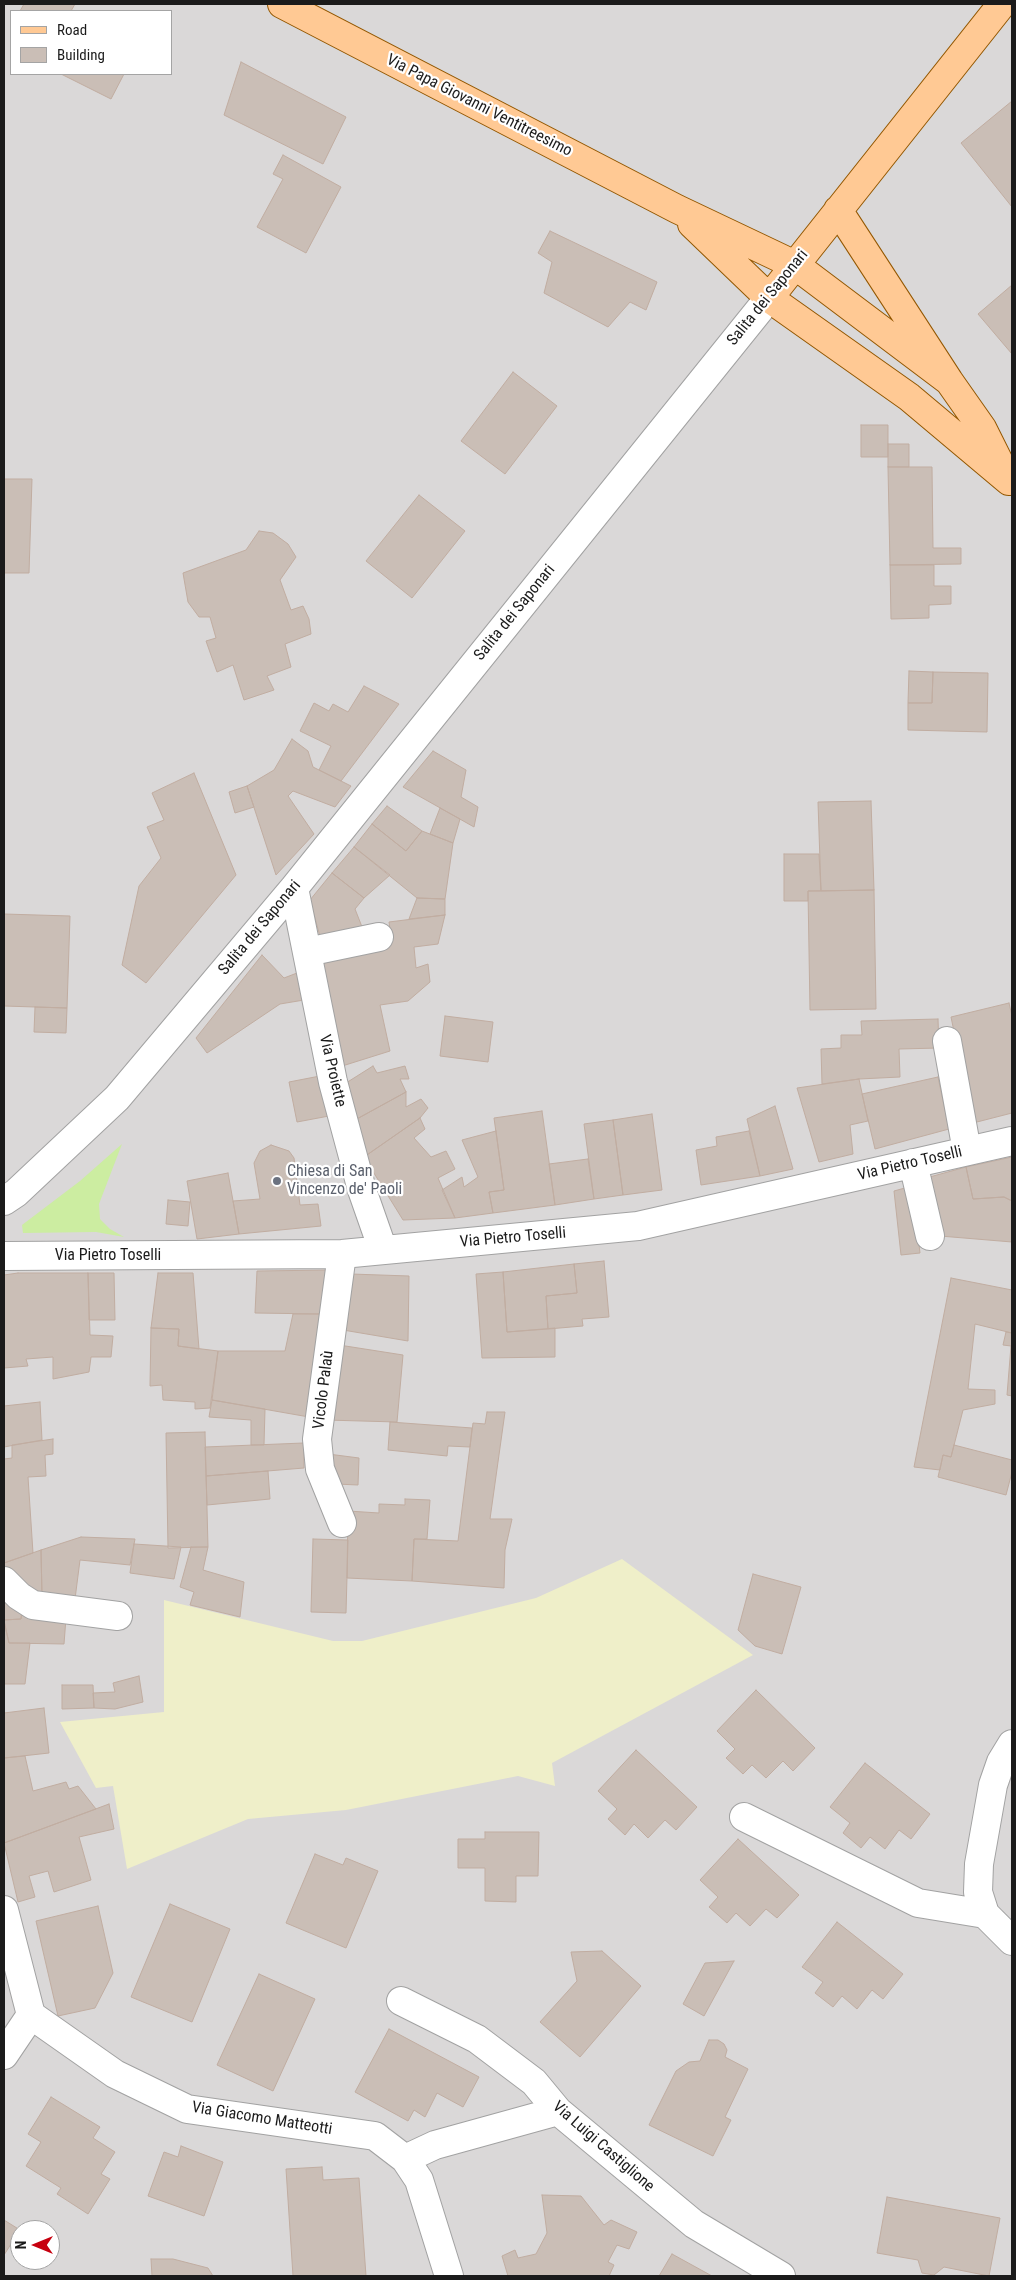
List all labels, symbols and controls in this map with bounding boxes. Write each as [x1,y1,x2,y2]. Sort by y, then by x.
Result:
legend [10,10,172,75]
text: Road [57,21,87,39]
text: Building [57,46,105,64]
street label: Via Papa Giovanni Ventitreesimo [383,51,575,161]
street label: Salita dei Saponari [723,246,813,350]
street label: Salita dei Saponari [470,561,560,665]
street label: Salita dei Saponari [215,877,305,979]
street label: Via Proiette [314,1033,350,1109]
street label: Via Pietro Toselli [856,1143,964,1185]
place label: Chiesa di San Vincenzo de' Paoli [287,1162,402,1200]
marker: Chiesa di San Vincenzo de' Paoli [271,1175,283,1187]
street label: Via Pietro Toselli [459,1224,567,1252]
street label: Via Pietro Toselli [55,1246,161,1266]
street label: Vicolo Palaù [310,1350,338,1430]
street label: Via Luigi Castiglione [548,2097,658,2197]
street label: Via Giacomo Matteotti [190,2098,334,2140]
north arrow [10,2220,60,2270]
text: N [13,2241,29,2249]

